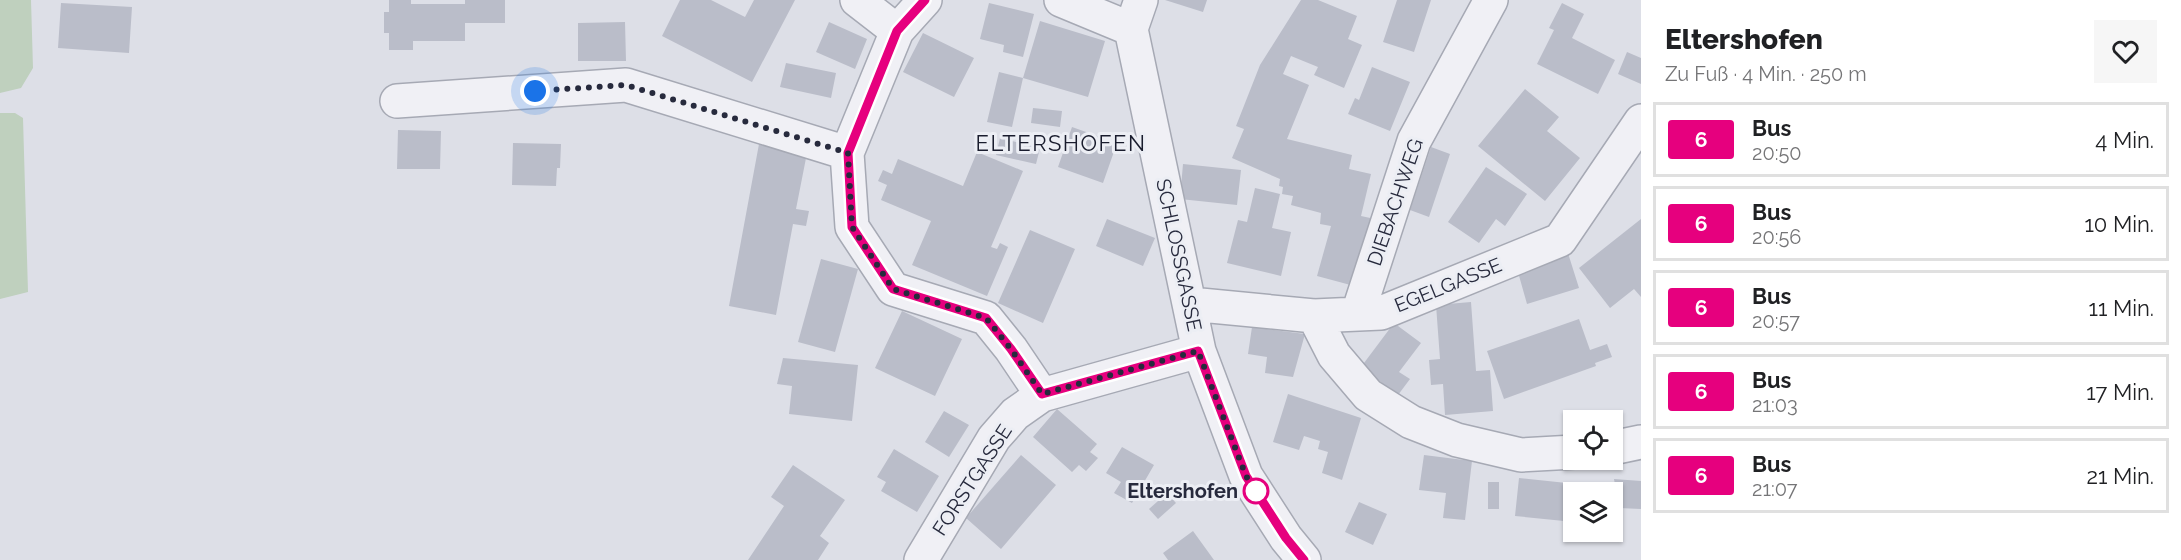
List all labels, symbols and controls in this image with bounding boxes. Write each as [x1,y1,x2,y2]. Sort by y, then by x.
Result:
button: heart [2094,20,2157,83]
text: Eltershofen [1665,23,1823,56]
text: Zu Fuß · 4 Min. · 250 m [1665,62,1867,86]
your location [520,76,550,106]
text: Bus [1752,115,1791,141]
text: 6 [1695,127,1707,152]
text: 4 Min. [2095,127,2154,153]
district label: ELTERSHOFEN [976,130,1146,156]
street label: DIEBACHWEG [1362,135,1428,269]
text: 20:50 [1752,141,1802,165]
street label: SCHLOSSGASSE [1151,177,1207,333]
text: Bus [1752,199,1791,225]
text: 6 [1695,211,1707,236]
text: 10 Min. [2084,211,2154,237]
text: 20:56 [1752,225,1801,249]
street label: EGELGASSE [1391,253,1505,317]
text: Bus [1752,283,1791,309]
text: 6 [1695,295,1707,320]
text: 11 Min. [2088,295,2154,321]
text: 20:57 [1752,309,1800,333]
text: Bus [1752,367,1791,393]
text: 6 [1695,379,1707,404]
text: 17 Min. [2086,379,2154,405]
text: 21:03 [1752,393,1798,417]
map controls [1563,410,1623,542]
button: locate [1563,410,1623,470]
street label: FORSTGASSE [927,420,1017,540]
text: Bus [1752,451,1791,477]
text: 6 [1695,463,1707,488]
text: 21 Min. [2086,463,2154,489]
text: 21:07 [1752,477,1798,501]
marker: Eltershofen [1243,478,1269,504]
place label: Eltershofen [1127,479,1238,503]
button: layers [1563,482,1623,542]

